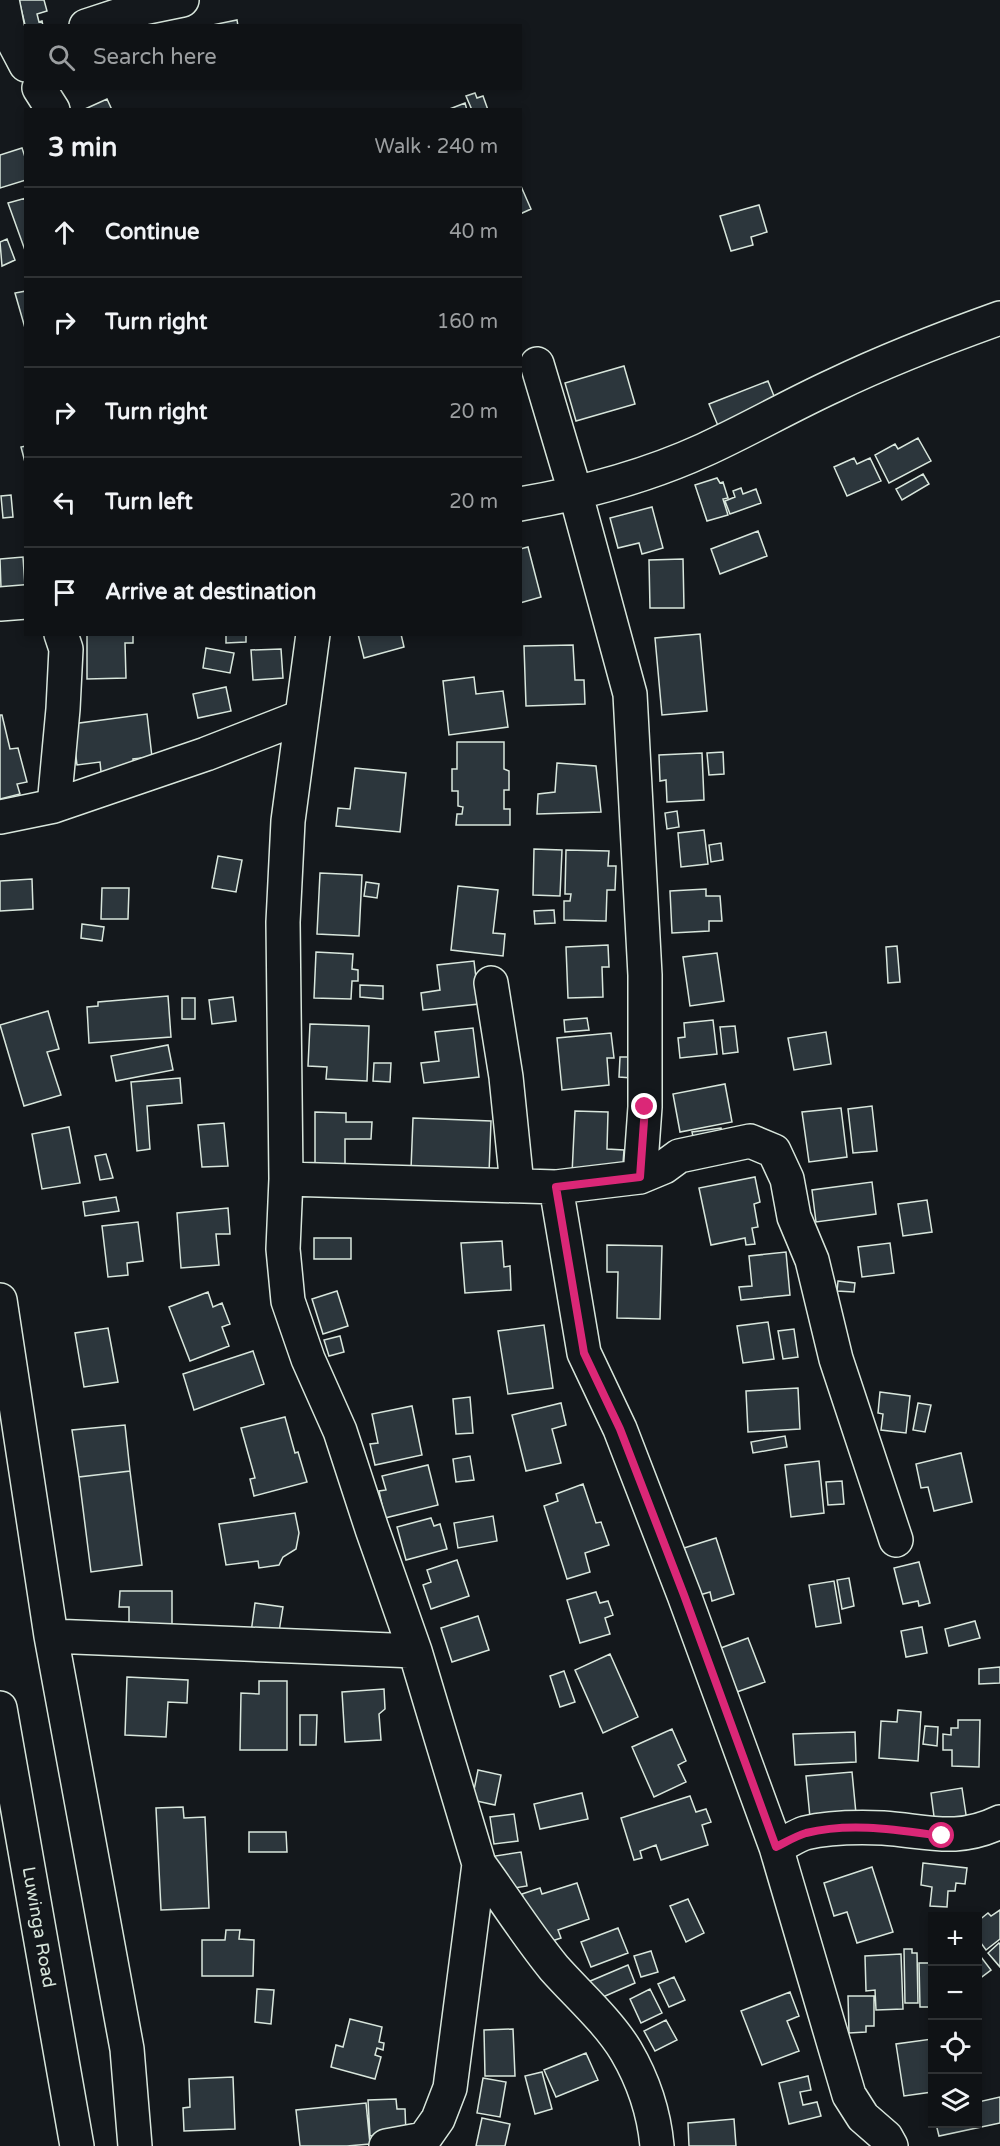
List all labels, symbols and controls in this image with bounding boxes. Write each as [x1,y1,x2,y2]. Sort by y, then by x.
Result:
search box [24,24,522,90]
icon: search [45,41,78,74]
text: Search here [93,44,217,70]
text: 3 min [48,132,117,163]
text: Walk · 240 m [375,135,498,159]
icon: ahead [48,216,81,249]
text: Continue [105,219,200,245]
text: 40 m [449,220,498,244]
icon: right [48,306,81,339]
text: Turn right [105,309,207,335]
text: 160 m [437,310,498,334]
icon: right [48,396,81,429]
text: Turn right [105,399,207,425]
text: 20 m [449,400,498,424]
icon: left [48,486,81,519]
text: Turn left [105,489,193,515]
text: 20 m [449,490,498,514]
icon: arrive [48,576,81,609]
text: Arrive at destination [105,579,316,605]
route end [631,1093,657,1119]
route start [928,1822,954,1848]
street label: Luwinga Road [18,1865,60,1989]
map controls [928,1912,982,2128]
button: + [928,1912,982,1966]
button: − [928,1966,982,2020]
button: locate [928,2020,982,2074]
button: layers [928,2074,982,2128]

